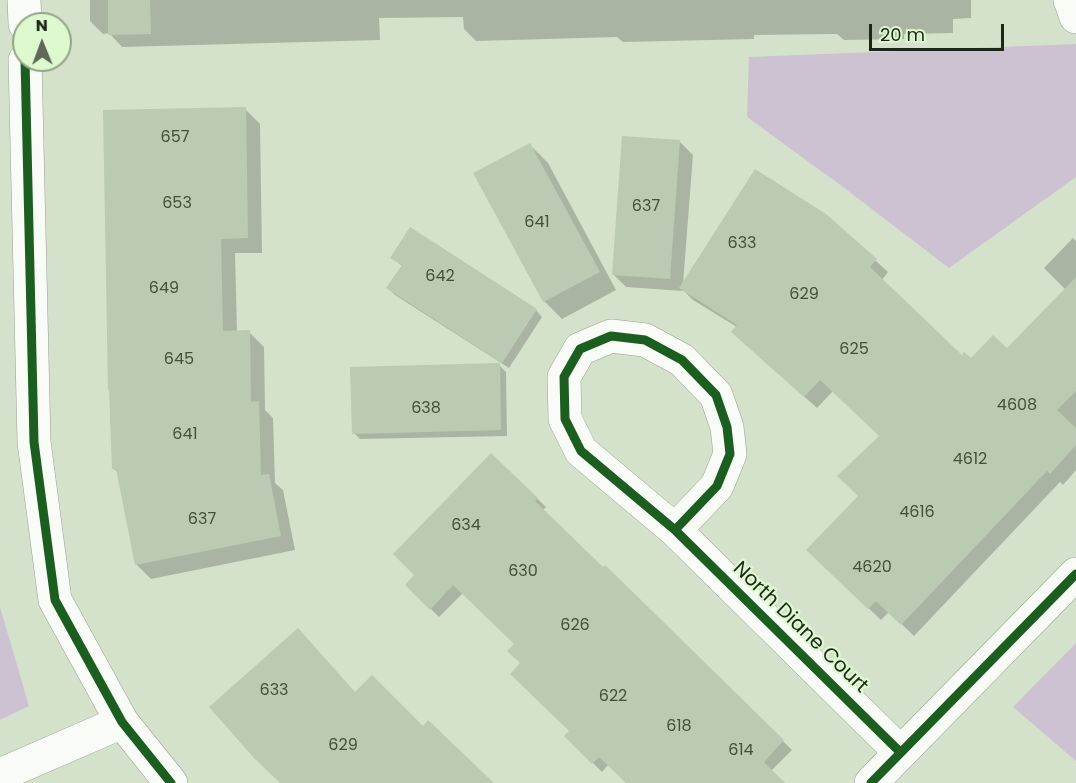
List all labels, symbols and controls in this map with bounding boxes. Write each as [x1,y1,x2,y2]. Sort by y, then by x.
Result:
north arrow [12,12,72,72]
scale bar [872,12,1007,50]
text: N [35,14,48,37]
text: 20 m [880,22,925,47]
house number: 657 [161,128,189,148]
house number: 653 [162,194,192,214]
house number: 637 [632,197,660,217]
house number: 641 [524,213,550,233]
house number: 633 [727,234,757,254]
house number: 642 [425,267,455,287]
house number: 649 [149,279,179,299]
house number: 629 [789,285,819,305]
house number: 625 [839,340,869,360]
house number: 645 [164,350,194,370]
house number: 4608 [997,396,1037,416]
house number: 638 [411,399,441,419]
house number: 641 [172,425,198,445]
house number: 4612 [953,450,987,470]
house number: 4616 [899,503,935,523]
house number: 637 [188,510,216,530]
house number: 634 [451,516,481,536]
street label: North Diane Court [727,557,873,699]
house number: 4620 [852,558,892,578]
house number: 630 [508,562,538,582]
house number: 626 [560,616,590,636]
house number: 633 [259,681,289,701]
house number: 622 [599,687,627,707]
house number: 618 [666,717,692,737]
house number: 629 [328,736,358,756]
house number: 614 [728,741,754,761]

